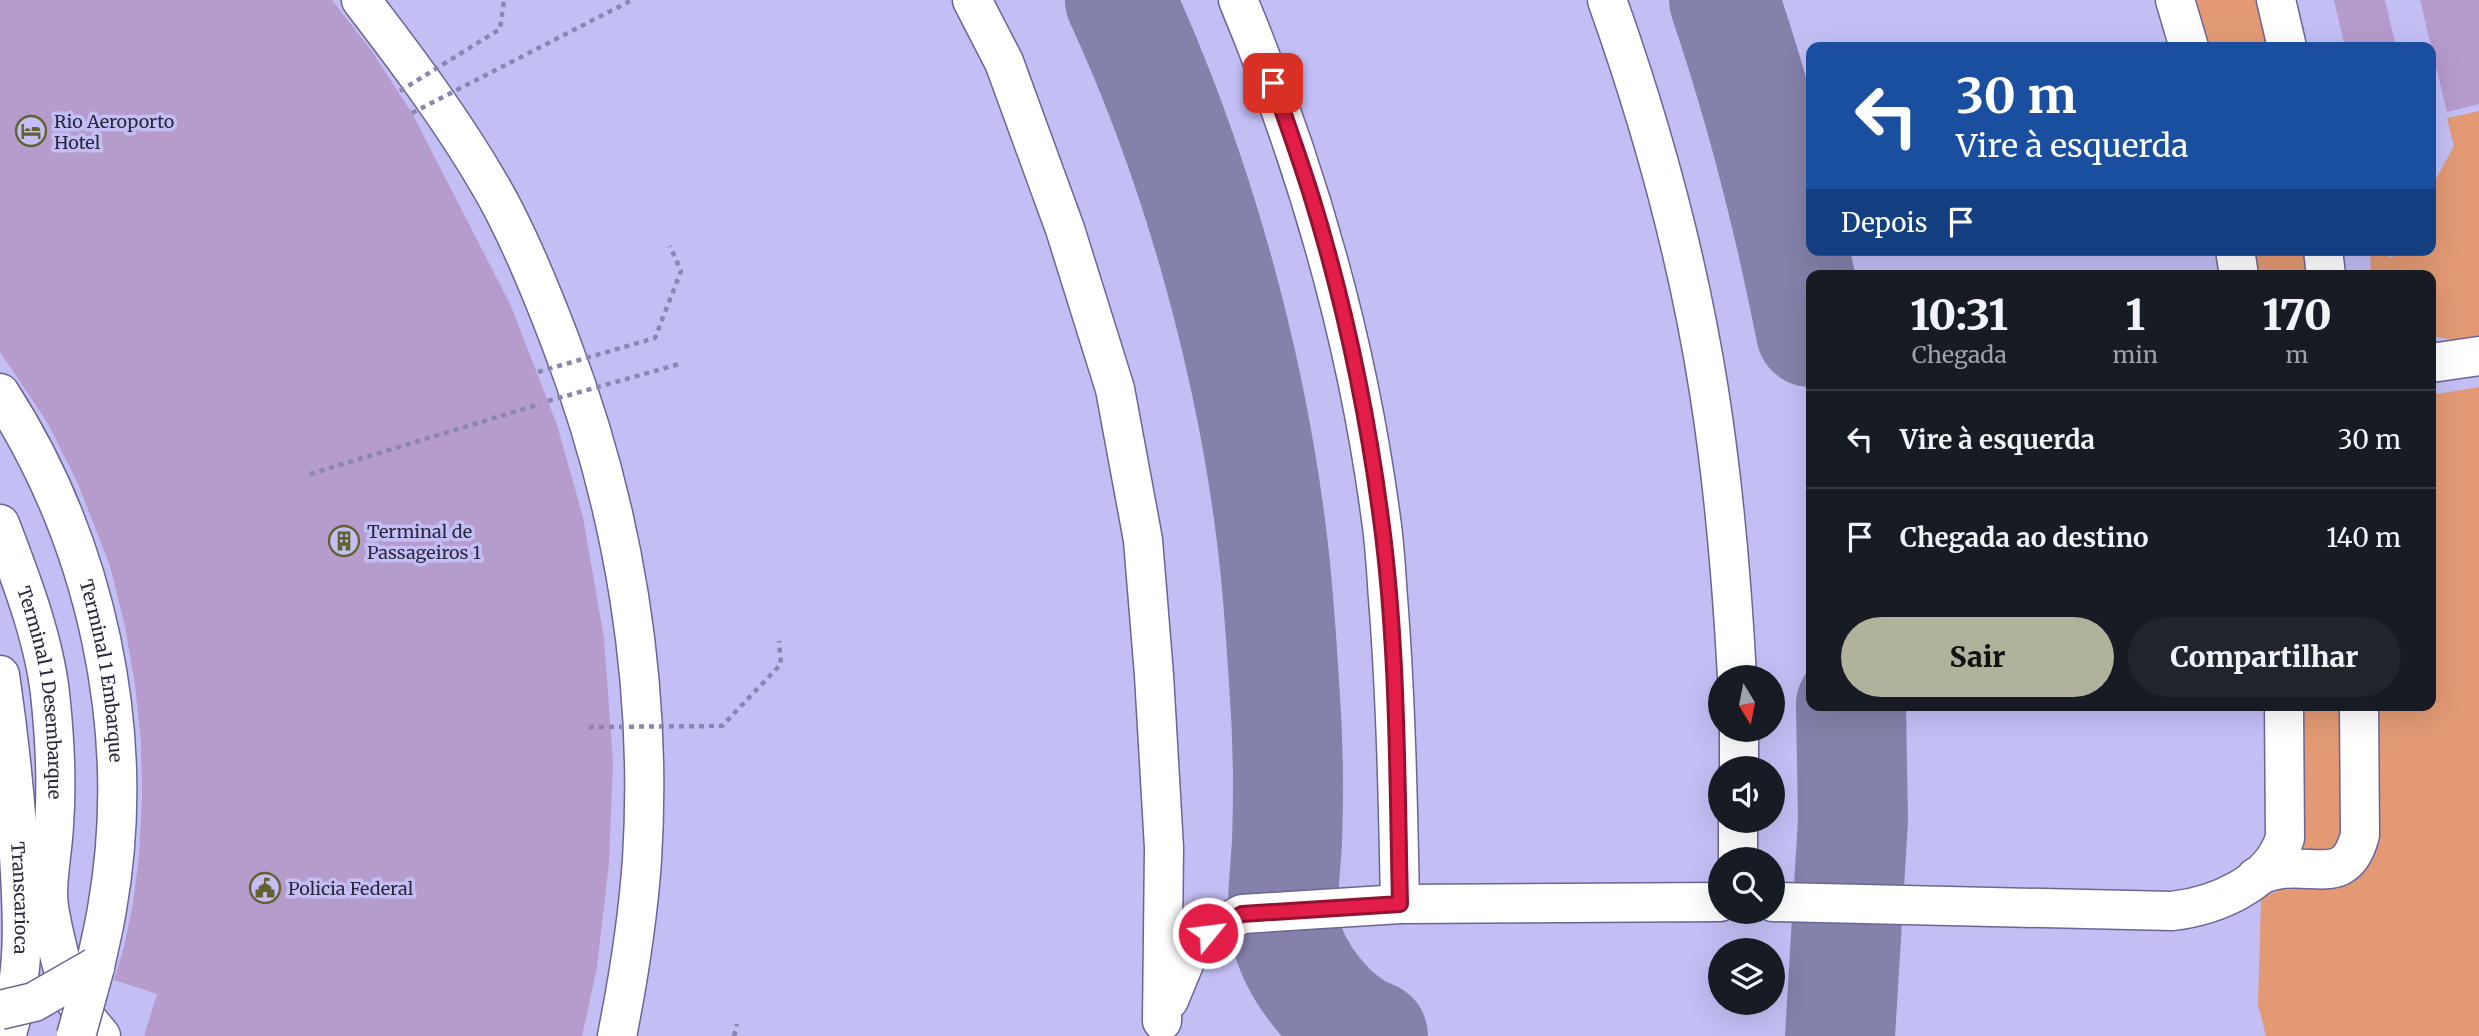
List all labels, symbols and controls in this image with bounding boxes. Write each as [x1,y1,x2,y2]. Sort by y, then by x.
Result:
pin [1243,53,1303,113]
icon: arrive [1254,64,1292,102]
text: 30 m [1956,65,2077,126]
icon: left [1841,70,1932,161]
place label: Rio Aeroporto Hotel [54,110,174,154]
hotel icon: Rio Aeroporto Hotel [14,114,48,148]
text: Vire à esquerda [1956,126,2188,166]
icon: arrive [1942,203,1980,241]
text: Depois [1841,206,1928,239]
text: 10:31 [1910,289,2008,341]
text: 1 [2125,289,2145,341]
text: 170 [2262,289,2332,341]
text: Chegada [1912,340,2007,369]
text: min [2112,340,2158,369]
text: m [2286,340,2308,369]
icon: left [1841,420,1879,458]
text: Vire à esquerda [1900,423,2095,456]
text: 30 m [2338,423,2401,456]
icon: arrive [1841,518,1879,556]
place label: Terminal de Passageiros 1 [367,520,481,564]
text: Chegada ao destino [1900,521,2149,554]
text: 140 m [2326,521,2401,554]
building icon: Terminal de Passageiros 1 [327,524,361,558]
street label: Terminal 1 Embarque [75,576,128,763]
street label: Terminal 1 Desembarque [12,583,67,799]
button: Sair [1841,617,2114,697]
button: Compartilhar [2128,617,2401,697]
north arrow [1708,665,1785,742]
map controls [1708,665,1785,1015]
button: sound [1708,756,1785,833]
street label: Transcarioca [7,841,33,955]
button: search [1708,847,1785,924]
public building icon: Policia Federal [248,871,282,905]
place label: Policia Federal [288,877,414,900]
position arrow [1171,896,1245,970]
button: layers [1708,938,1785,1015]

